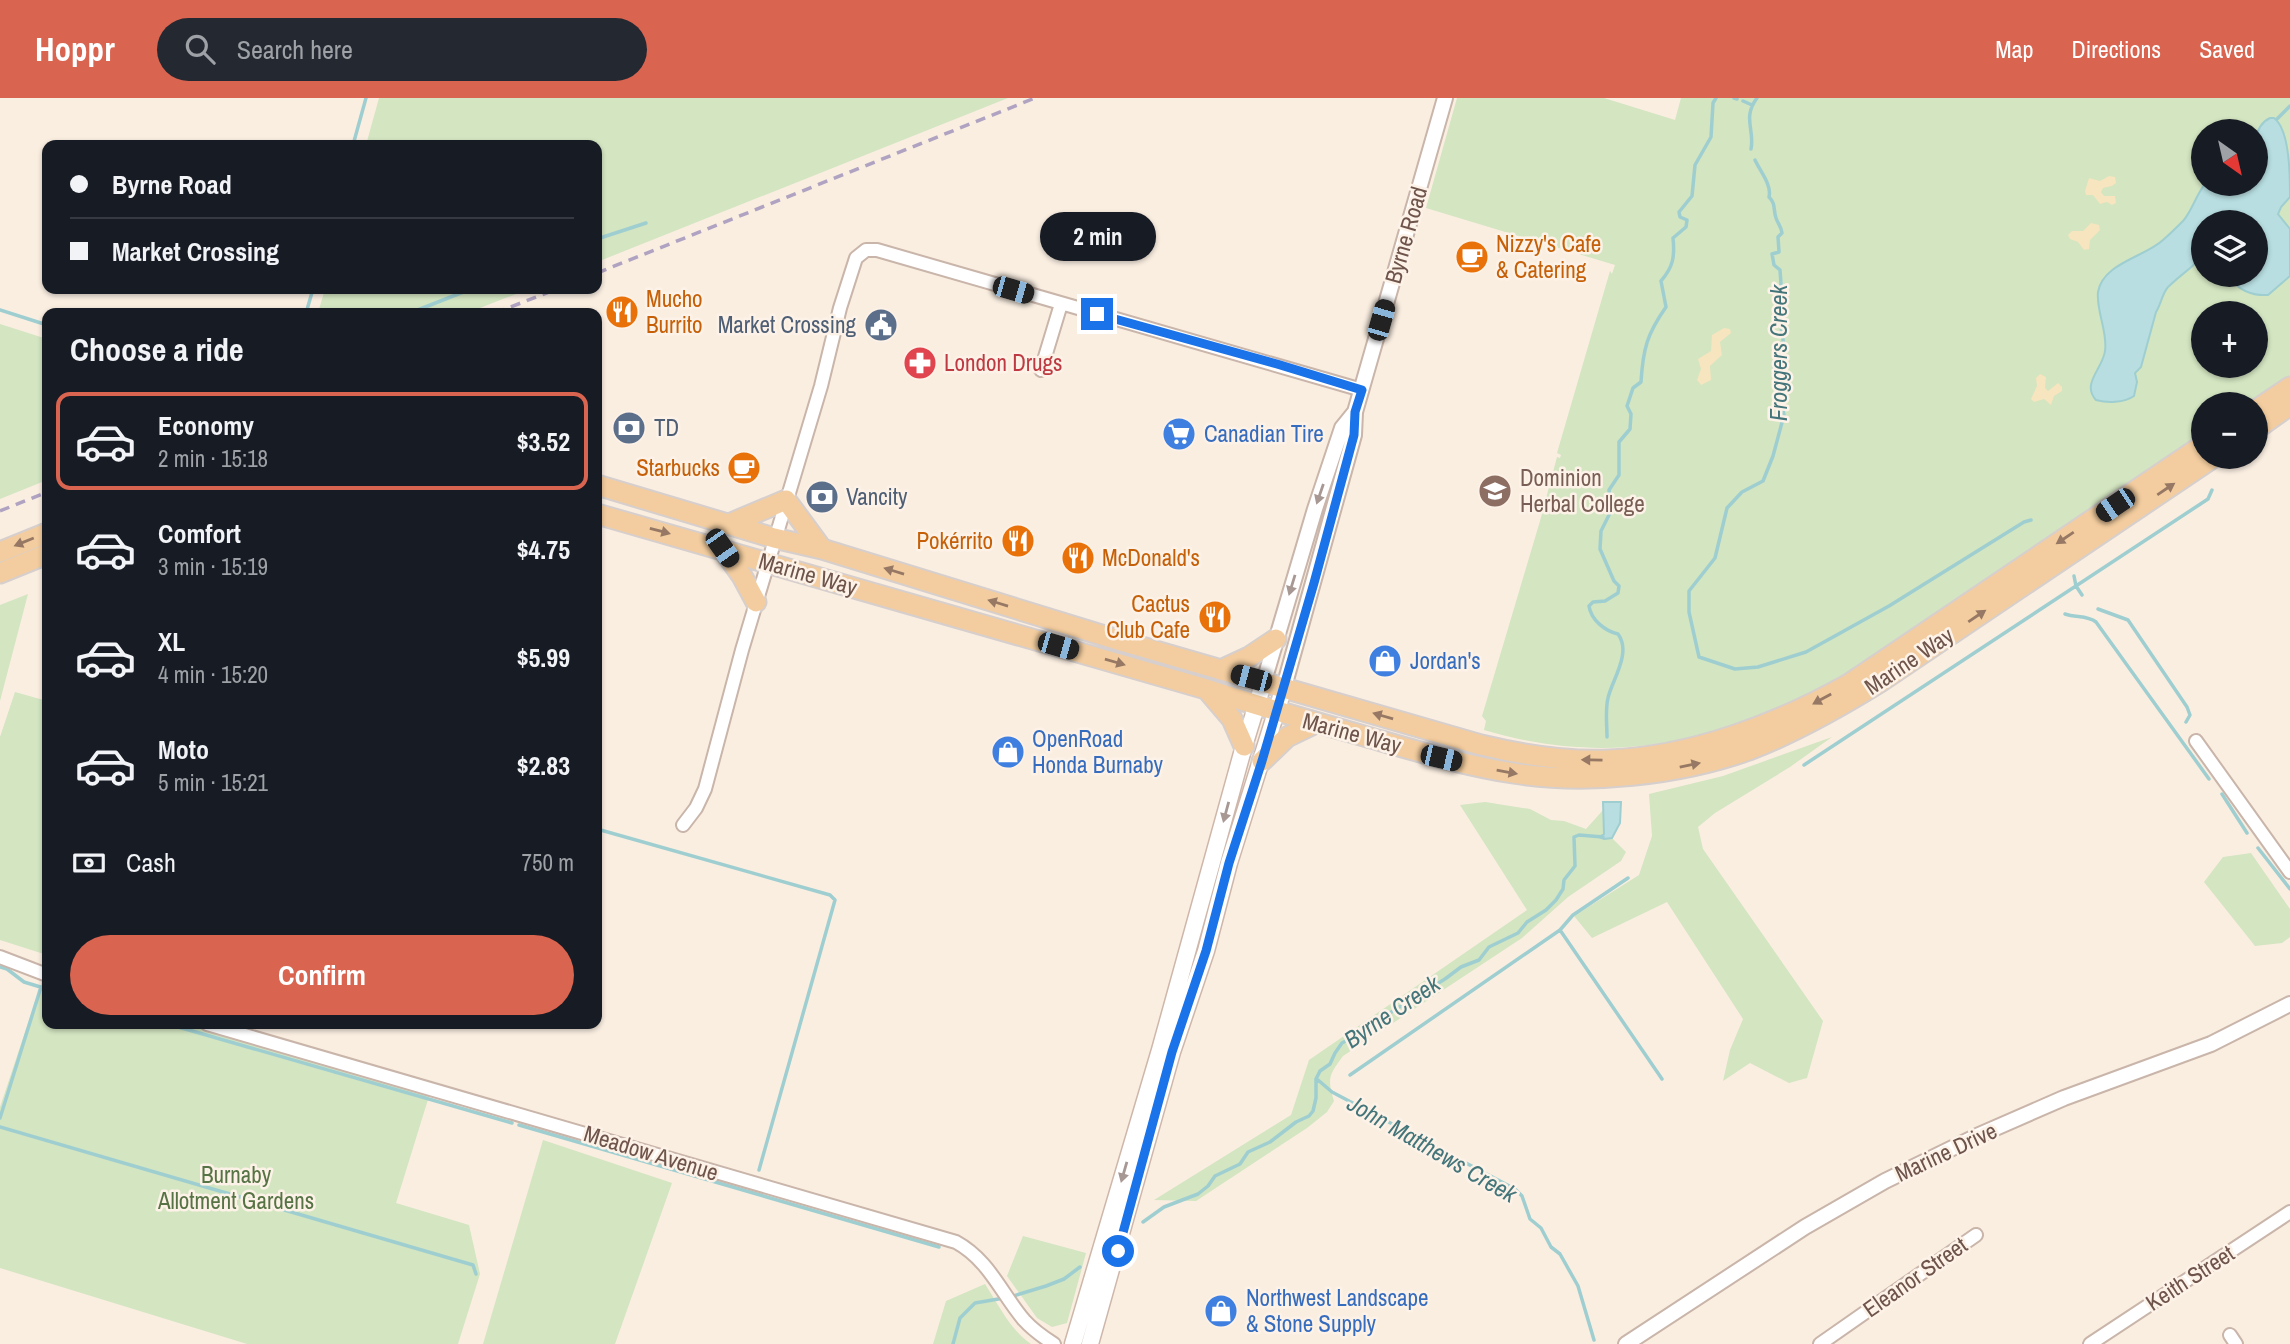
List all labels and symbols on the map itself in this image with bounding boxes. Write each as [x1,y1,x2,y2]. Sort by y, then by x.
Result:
north arrow [2191,119,2268,196]
street label: Byrne Road [1377,183,1434,287]
callout: 2 min [1039,212,1155,262]
place label: Nizzy's Cafe & Catering [1496,228,1601,285]
cafe icon: Nizzy's Cafe & Catering [1453,238,1491,276]
car [990,274,1037,306]
place label: Mucho Burrito [646,283,703,340]
water label: Froggers Creek [1762,283,1794,421]
restaurant icon: Mucho Burrito [603,293,641,331]
car [1366,297,1397,343]
route end [1081,298,1113,330]
public building icon: Market Crossing [862,306,900,344]
place label: Market Crossing [718,309,856,340]
pharmacy icon: London Drugs [901,344,939,382]
place label: London Drugs [944,347,1062,378]
bank icon: TD [610,409,648,447]
place label: TD [654,412,679,443]
supermarket icon: Canadian Tire [1160,415,1198,453]
place label: Canadian Tire [1204,418,1324,449]
cafe icon: Starbucks [725,449,763,487]
place label: Starbucks [636,452,720,483]
place label: Dominion Herbal College [1520,462,1645,519]
school or university icon: Dominion Herbal College [1476,472,1514,510]
bank icon: Vancity [803,478,841,516]
place label: Vancity [846,481,908,512]
one-way arrow [2156,483,2175,496]
one-way arrow [1314,484,1325,505]
car [2092,485,2139,525]
restaurant icon: Pokérrito [999,522,1037,560]
car [702,525,743,571]
place label: Pokérrito [916,525,993,556]
one-way arrow [649,526,671,537]
one-way arrow [2056,532,2075,545]
one-way arrow [13,537,34,548]
restaurant icon: McDonald's [1059,539,1097,577]
place label: McDonald's [1102,542,1200,573]
street label: Marine Way [755,545,861,602]
one-way arrow [883,566,904,576]
one-way arrow [1287,575,1297,596]
place label: Cactus Club Cafe [1106,588,1190,645]
one-way arrow [987,598,1008,608]
restaurant icon: Cactus Club Cafe [1196,598,1234,636]
one-way arrow [1967,610,1987,623]
street label: Marine Way [1858,619,1960,702]
car [1035,630,1082,662]
shop icon: Jordan's [1366,642,1404,680]
place label: Jordan's [1410,645,1481,676]
one-way arrow [1105,658,1126,668]
car [1228,662,1275,694]
one-way arrow [1813,693,1832,705]
street label: Marine Way [1299,704,1405,761]
one-way arrow [1373,711,1394,721]
place label: OpenRoad Honda Burnaby [1032,723,1164,780]
shop icon: OpenRoad Honda Burnaby [989,733,1027,771]
car [1419,743,1464,773]
one-way arrow [1581,754,1603,766]
one-way arrow [1679,760,1701,771]
one-way arrow [1497,766,1519,777]
one-way arrow [1221,801,1231,822]
water label: Byrne Creek [1337,967,1447,1055]
water label: John Matthews Creek [1341,1086,1524,1210]
street label: Marine Drive [1890,1114,2002,1189]
street label: Meadow Avenue [580,1117,722,1188]
park label: Burnaby Allotment Gardens [157,1159,314,1216]
one-way arrow [1119,1162,1129,1183]
street label: Eleanor Street [1856,1229,1973,1324]
route start [1102,1235,1134,1267]
street label: Keith Street [2140,1237,2240,1318]
place label: Northwest Landscape & Stone Supply [1246,1282,1428,1339]
shop icon: Northwest Landscape & Stone Supply [1202,1292,1240,1330]

